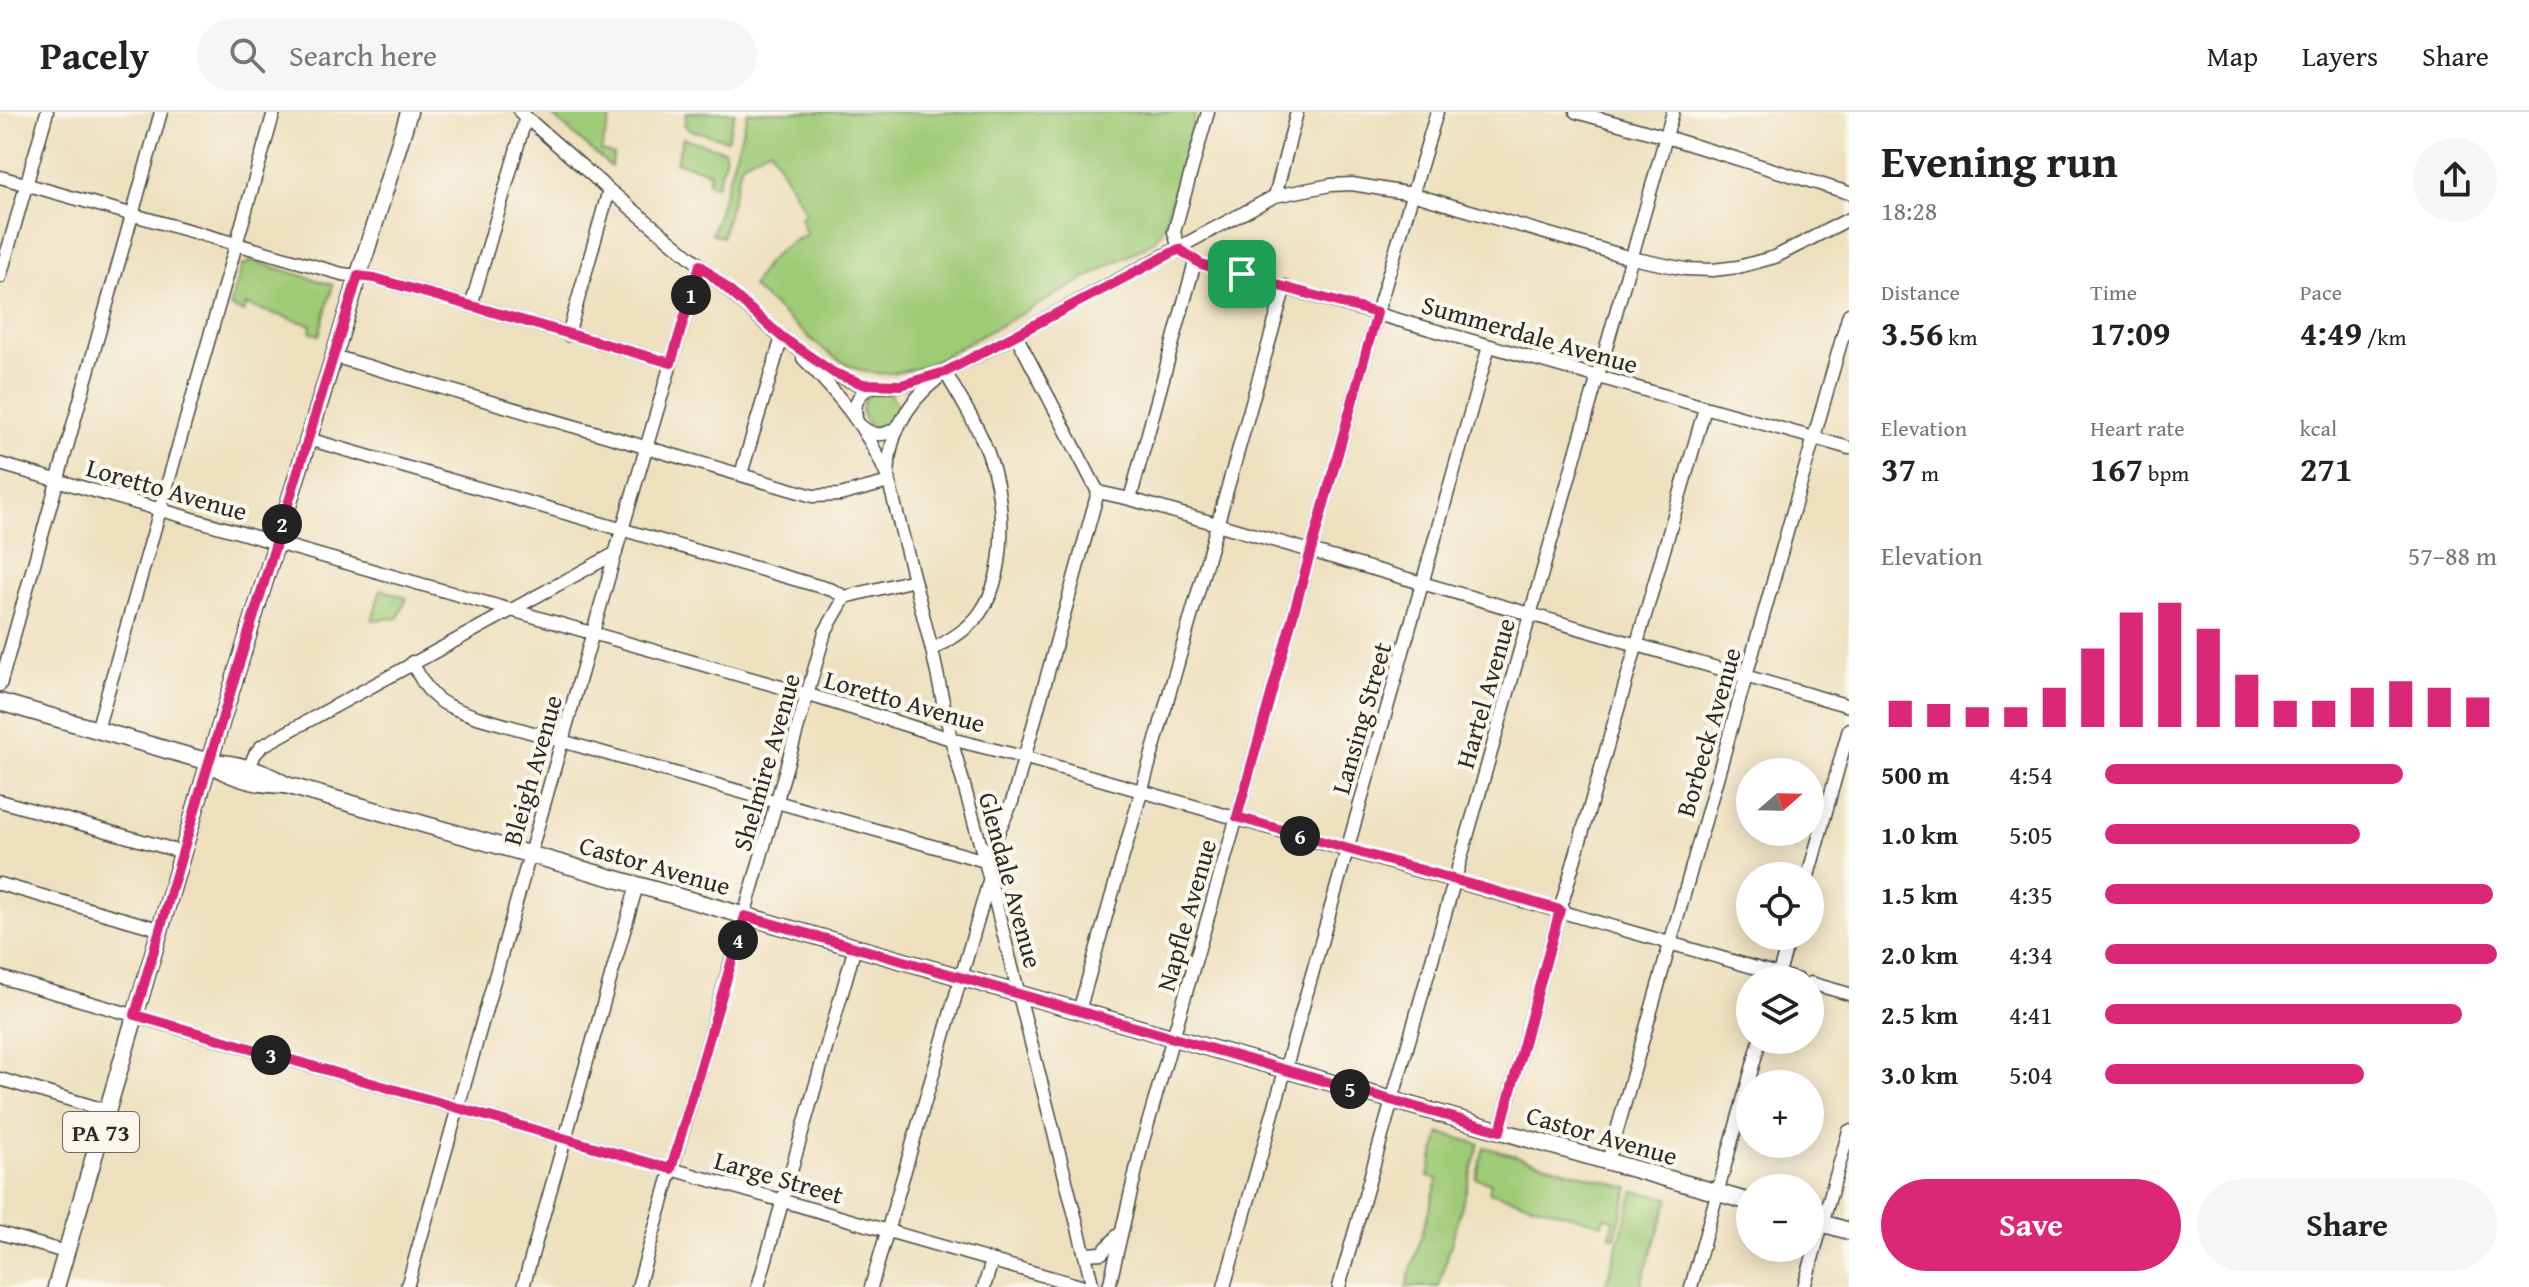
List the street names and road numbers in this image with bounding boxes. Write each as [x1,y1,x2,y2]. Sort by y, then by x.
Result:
street label: Summerdale Avenue [1417,284,1643,384]
street label: Loretto Avenue [82,447,252,531]
street label: Hartel Avenue [1445,613,1525,773]
street label: Lansing Street [1321,638,1401,798]
street label: Borbeck Avenue [1665,643,1751,821]
street label: Loretto Avenue [820,659,990,743]
street label: Shelmire Avenue [722,668,810,856]
street label: Bleigh Avenue [492,690,572,850]
street label: Glendale Avenue [969,788,1053,972]
street label: Castor Avenue [575,825,735,905]
street label: Napfle Avenue [1146,834,1226,996]
street label: Castor Avenue [1522,1095,1682,1175]
road number: PA 73 [63,1112,139,1152]
street label: Large Street [710,1140,848,1214]

